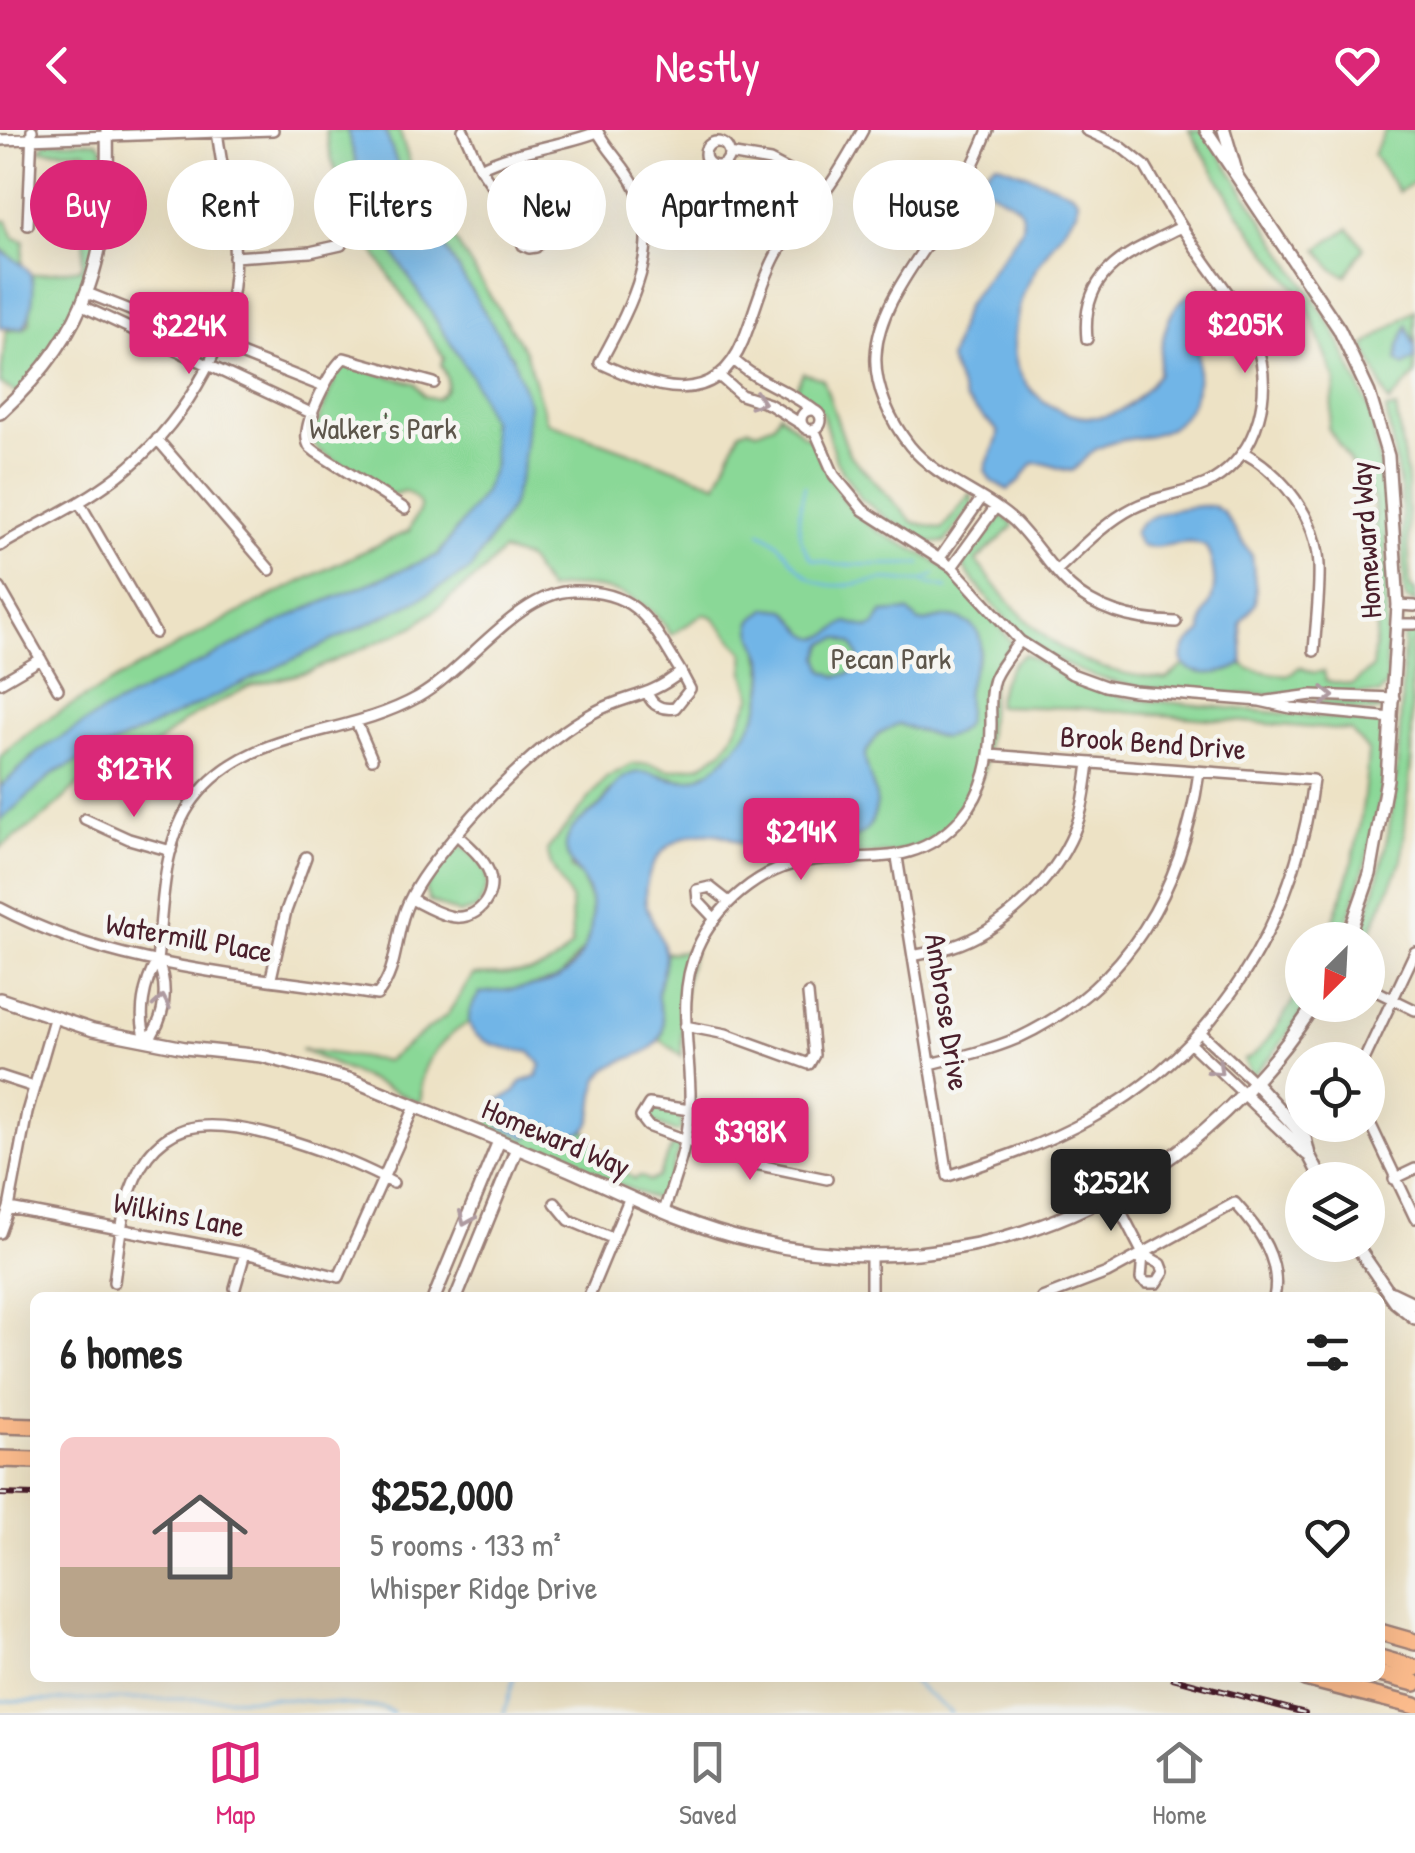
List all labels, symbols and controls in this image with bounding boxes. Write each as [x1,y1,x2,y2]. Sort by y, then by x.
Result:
text: Nestly [655,35,760,96]
icon: back [30,38,85,93]
icon: heart [1330,38,1385,93]
chip: Buy [30,160,147,250]
chip: Rent [167,160,294,250]
chip: Filters [314,160,467,250]
chip: New [487,160,606,250]
chip: Apartment [626,160,833,250]
chip: House [853,160,995,250]
pin: $205K [1175,291,1315,376]
pin: $224K [119,292,259,377]
text: $205K [1207,302,1283,345]
text: $224K [152,303,226,346]
one-way arrow [749,389,766,409]
park label: Walker's Park [309,408,457,448]
street label: Homeward Way [1340,460,1390,620]
park label: Pecan Park [831,638,951,678]
one-way arrow [1319,686,1335,707]
street label: Brook Bend Drive [1059,716,1247,768]
pin: $127K [64,735,204,820]
text: $127K [96,746,172,789]
pin: $214K [731,798,871,883]
text: $214K [765,809,837,852]
street label: Watermill Place [103,903,276,971]
north arrow [1285,922,1385,1022]
map controls [1285,922,1385,1262]
street label: Ambrose Drive [916,931,980,1093]
one-way arrow [151,994,172,1010]
button: locate [1285,1042,1385,1142]
one-way arrow [1205,1057,1224,1075]
street label: Homeward Way [476,1088,637,1186]
pin: $398K [680,1098,820,1183]
text: $398K [714,1109,786,1152]
pin: $252K [1041,1149,1181,1234]
text: $252K [1073,1160,1149,1203]
button: layers [1285,1162,1385,1262]
street label: Wilkins Lane [110,1182,248,1246]
one-way arrow [458,1209,478,1227]
text: 6 homes [60,1324,182,1381]
icon: filters [1300,1325,1355,1380]
text: $252,000 [370,1466,513,1523]
icon: home [140,1477,260,1597]
icon: heart [1300,1510,1355,1565]
text: 5 rooms · 133 m² [370,1523,561,1566]
text: Whisper Ridge Drive [370,1566,598,1609]
tab: Map [208,1735,263,1833]
tab: Saved [679,1735,736,1833]
tab: Home [1152,1735,1207,1833]

